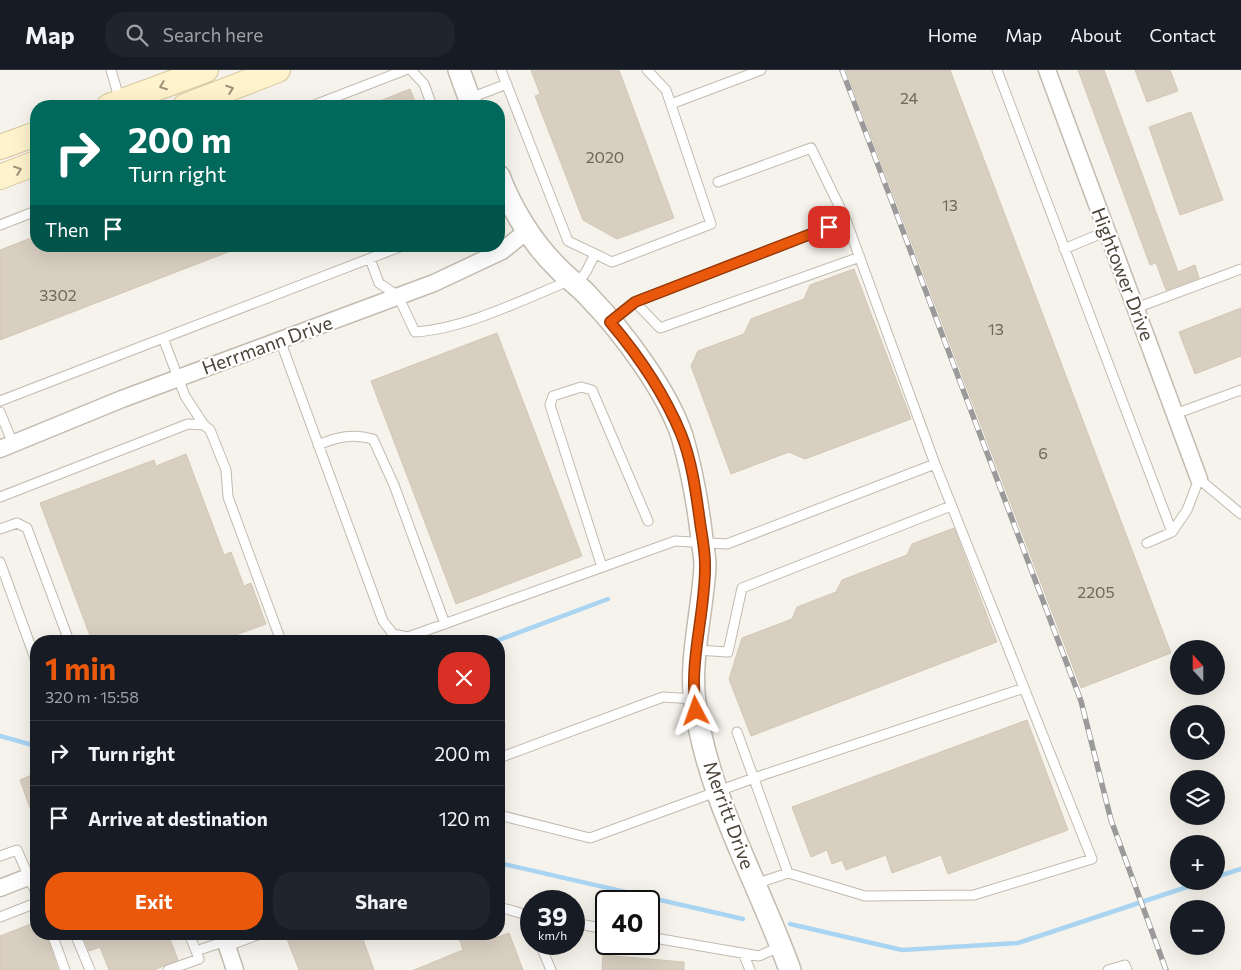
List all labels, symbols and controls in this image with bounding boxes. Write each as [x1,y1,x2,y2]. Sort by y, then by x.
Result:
search box [105,12,455,57]
text: Map [25,20,75,49]
icon: search [123,21,151,49]
text: Search here [163,23,263,46]
text: Home [928,24,977,46]
text: Map [1005,24,1042,46]
text: About [1070,24,1122,46]
text: Contact [1150,24,1216,46]
one-way arrow [159,80,168,90]
one-way arrow [225,84,234,95]
house number: 24 [900,88,918,107]
text: 200 m [128,117,231,160]
icon: right [45,120,110,185]
house number: 2020 [586,147,624,166]
text: Turn right [128,160,226,187]
one-way arrow [13,166,22,176]
house number: 13 [942,195,958,214]
street label: Hightower Drive [1087,204,1159,344]
pin [808,206,850,248]
icon: arrive [815,213,843,241]
icon: arrive [99,215,127,243]
text: Then [45,218,89,241]
house number: 3302 [39,285,77,304]
street label: Herrmann Drive [198,310,335,379]
house number: 13 [988,319,1004,338]
house number: 6 [1038,443,1048,462]
house number: 2205 [1077,582,1115,601]
north arrow [1170,640,1225,695]
map controls [1170,640,1225,955]
text: 1 min [45,649,116,686]
button: close [438,652,490,704]
position arrow [669,684,721,736]
text: 320 m · 15:58 [45,687,139,706]
button: search [1170,705,1225,760]
icon: right [45,739,73,767]
text: Turn right [88,742,175,765]
text: 200 m [435,742,490,765]
street label: Merritt Drive [699,758,760,872]
button: layers [1170,770,1225,825]
icon: arrive [45,804,73,832]
text: Arrive at destination [88,807,268,830]
text: 120 m [439,807,490,830]
button: + [1170,835,1225,890]
button: Exit [45,872,263,930]
button: Share [273,872,490,930]
speed limit sign: 40 [595,890,660,955]
button: − [1170,900,1225,955]
text: 39 [538,901,568,931]
text: km/h [538,928,567,942]

